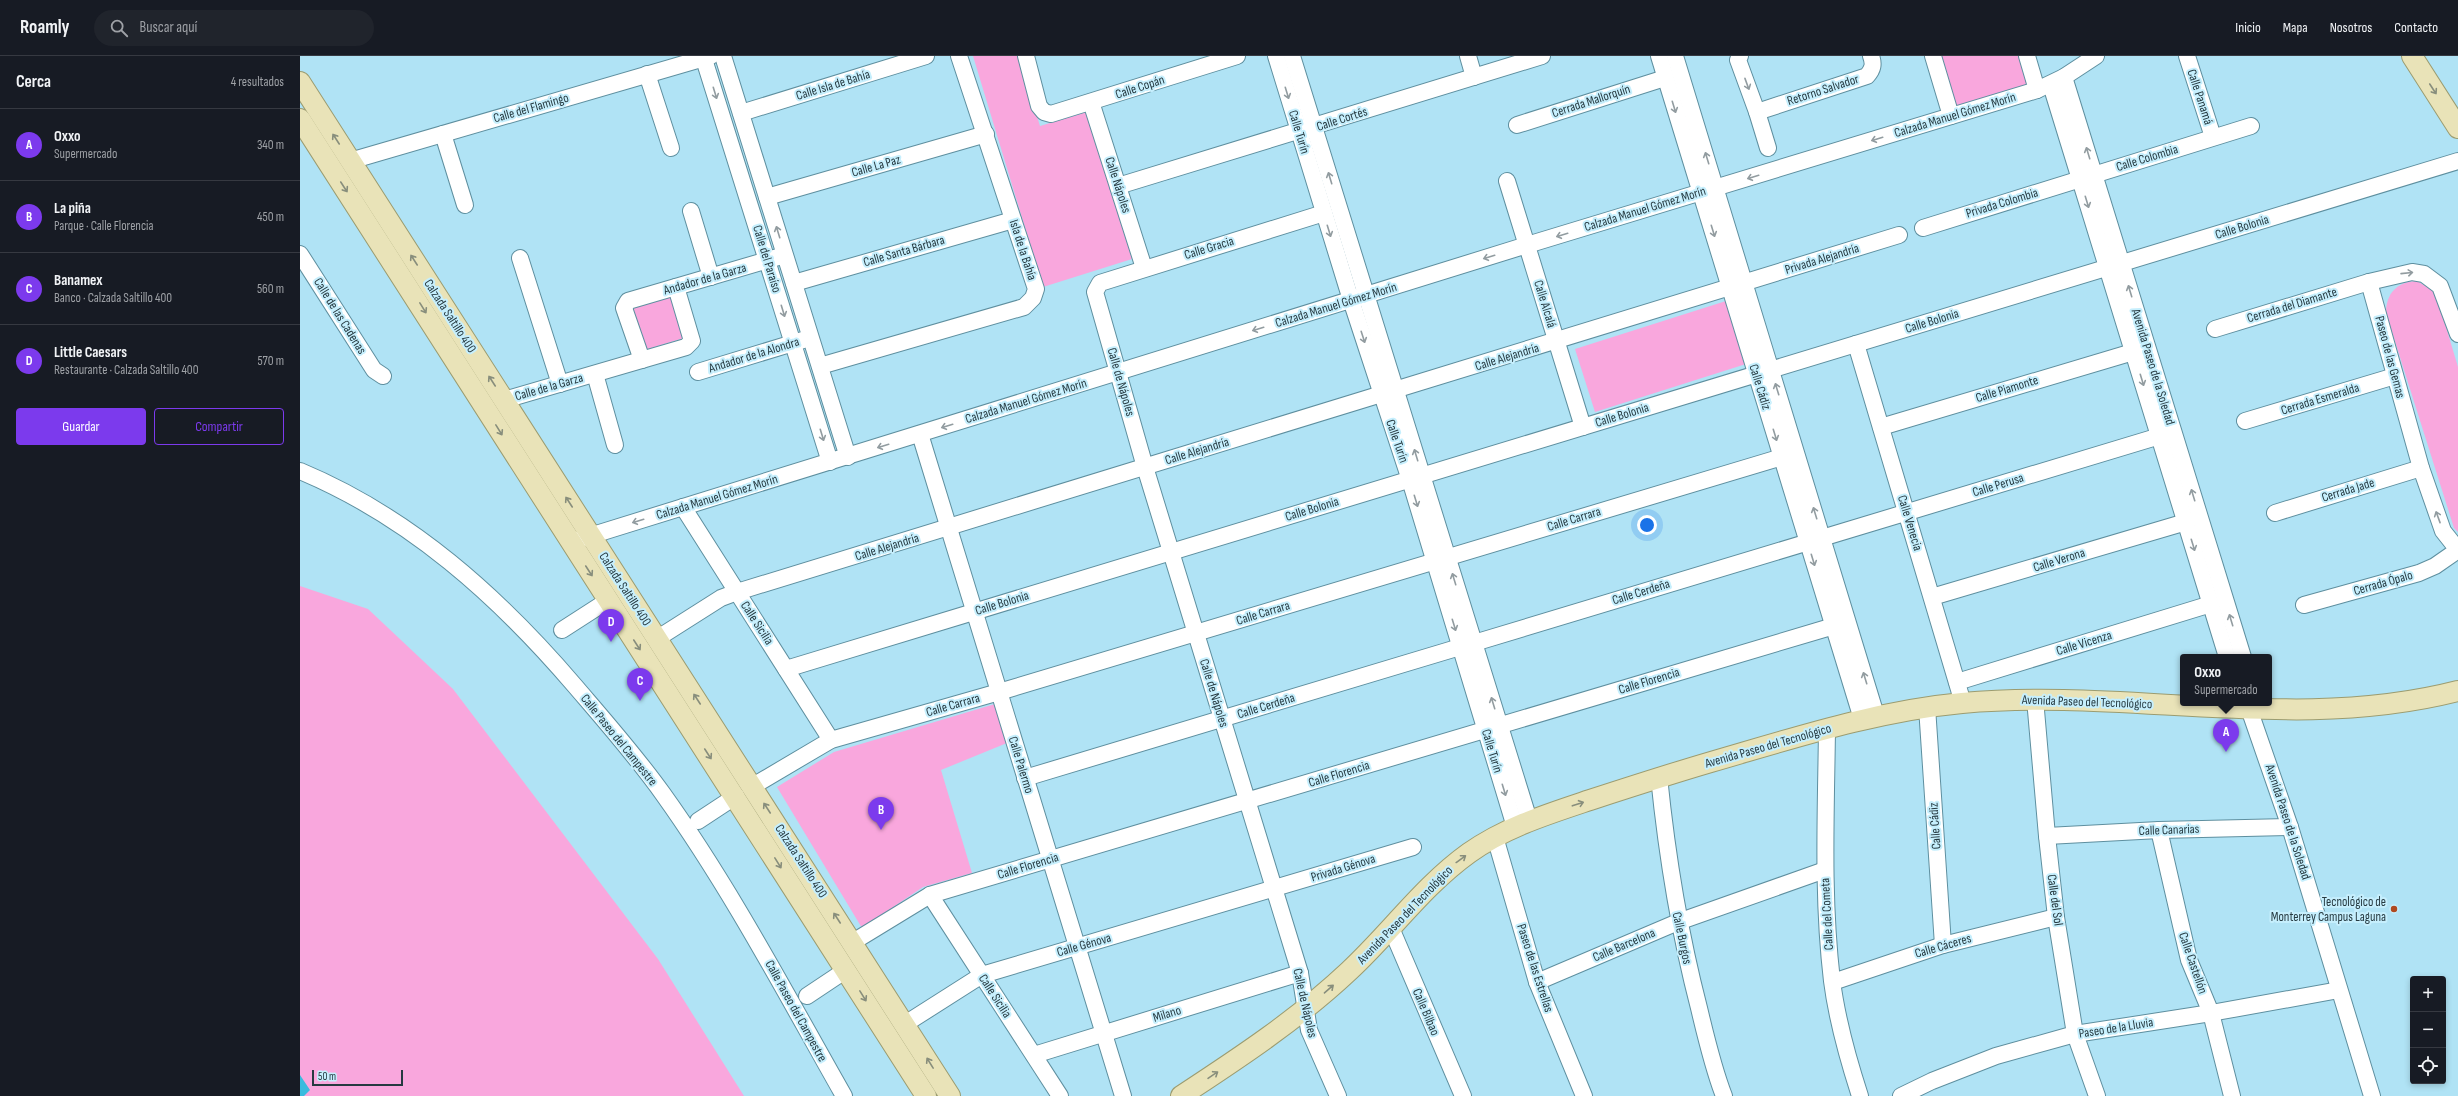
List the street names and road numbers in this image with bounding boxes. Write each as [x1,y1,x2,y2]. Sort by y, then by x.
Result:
street label: Calle Isla de Bahía [794,66,872,104]
street label: Calle Panamá [2184,67,2216,127]
street label: Retorno Salvador [1785,71,1861,109]
street label: Calle Copán [1113,72,1167,102]
street label: Cerrada Mallorquín [1550,81,1632,121]
street label: Calzada Manuel Gómez Morín [1892,89,2018,141]
street label: Calle del Flamingo [492,90,570,126]
street label: Calle Cortés [1315,103,1370,135]
street label: Calle Turín [1285,108,1313,156]
street label: Calle Colombia [2114,141,2180,175]
street label: Calle La Paz [850,151,903,181]
street label: Calle Nápoles [1101,155,1135,215]
street label: Calzada Manuel Gómez Morín [1582,183,1708,235]
street label: Privada Colombia [1964,184,2040,222]
street label: Calle Bolonia [2213,211,2271,243]
street label: Isla de la Bahía [1006,218,1040,282]
street label: Calle del Paraíso [749,223,785,295]
street label: Calle Santa Bárbara [861,232,947,270]
street label: Calle Gracia [1182,233,1236,263]
street label: Privada Alejandría [1783,240,1861,278]
street label: Andador de la Garza [661,260,748,299]
street label: Calle de las Cadenas [310,275,370,357]
street label: Calzada Saltillo 400 [420,276,480,356]
street label: Calle Alcalá [1530,278,1560,330]
street label: Calzada Manuel Gómez Morín [1273,279,1399,331]
street label: Cerrada del Diamante [2245,284,2339,326]
street label: Calle Bolonia [1903,305,1961,337]
street label: Avenida Paseo de la Soledad [2127,306,2178,427]
street label: Paseo de las Gemas [2371,314,2409,400]
street label: Andador de la Alondra [706,334,801,377]
street label: Calle Alejandría [1473,340,1541,374]
street label: Calle de Nápoles [1104,346,1139,418]
street label: Calle Cádiz [1746,362,1775,412]
street label: Calle de la Garza [513,370,585,404]
street label: Calle Piamonte [1974,372,2040,406]
street label: Calzada Manuel Gómez Morín [963,375,1089,427]
street label: Cerrada Esmeralda [2279,379,2361,419]
street label: Calle Bolonia [1593,399,1651,431]
street label: Calle Turín [1382,417,1412,465]
street label: Calle Alejandría [1163,434,1231,468]
street label: Calle Perusa [1970,470,2026,500]
street label: Calzada Manuel Gómez Morín [654,471,780,523]
street label: Cerrada Jade [2320,474,2376,506]
street label: Calle Bolonia [1283,493,1341,525]
street label: Calle Venecia [1894,493,1926,553]
street label: Calle Carrara [1545,503,1603,535]
street label: Calle Alejandría [853,530,921,564]
street label: Calle Verona [2031,545,2087,575]
street label: Calzada Saltillo 400 [595,549,655,629]
street label: Cerrada Ópalo [2352,567,2414,599]
street label: Calle Cerdeña [1610,576,1672,608]
street label: Calle Bolonia [973,587,1031,619]
street label: Calle Carrara [1234,597,1292,629]
street label: Calle Sicilia [737,598,777,648]
street label: Calle Vicenza [2054,627,2114,659]
street label: Calle de Nápoles [1196,657,1232,729]
street label: Calle Florencia [1617,664,1681,698]
street label: Calle Carrara [924,690,982,720]
street label: Calle Cerdeña [1235,690,1297,722]
street label: Calle Paseo del Campestre [577,691,661,789]
street label: Avenida Paseo del Tecnológico [2021,692,2152,712]
street label: Avenida Paseo del Tecnológico [1702,720,1833,772]
street label: Calle Turín [1478,727,1506,775]
street label: Calle Palermo [1005,735,1037,795]
street label: Calle Florencia [1307,757,1371,791]
street label: Avenida Paseo de la Soledad [2261,761,2314,882]
street label: Calle Cádiz [1925,802,1945,850]
street label: Calzada Saltillo 400 [771,821,831,901]
street label: Calle Canarias [2138,821,2200,839]
street label: Calle Florencia [996,849,1060,883]
street label: Privada Génova [1309,851,1377,885]
street label: Avenida Paseo del Tecnológico [1353,863,1456,968]
street label: Calle del Sol [2043,873,2067,927]
street label: Calle del Cometa [1817,877,1837,951]
street label: Calle Burgos [1669,910,1695,966]
street label: Paseo de las Estrellas [1513,922,1557,1014]
street label: Calle Barcelona [1590,925,1658,965]
street label: Calle Génova [1055,930,1113,960]
street label: Calle Cáceres [1913,930,1973,962]
street label: Calle Castellón [2175,930,2211,996]
street label: Calle Paseo del Campestre [762,958,830,1064]
street label: Calle de Nápoles [1289,967,1321,1040]
street label: Calle Sicilia [975,971,1015,1021]
street label: Calle Bilbao [1409,986,1443,1038]
street label: Milano [1151,1002,1183,1026]
street label: Paseo de la Lluvia [2078,1014,2154,1042]

